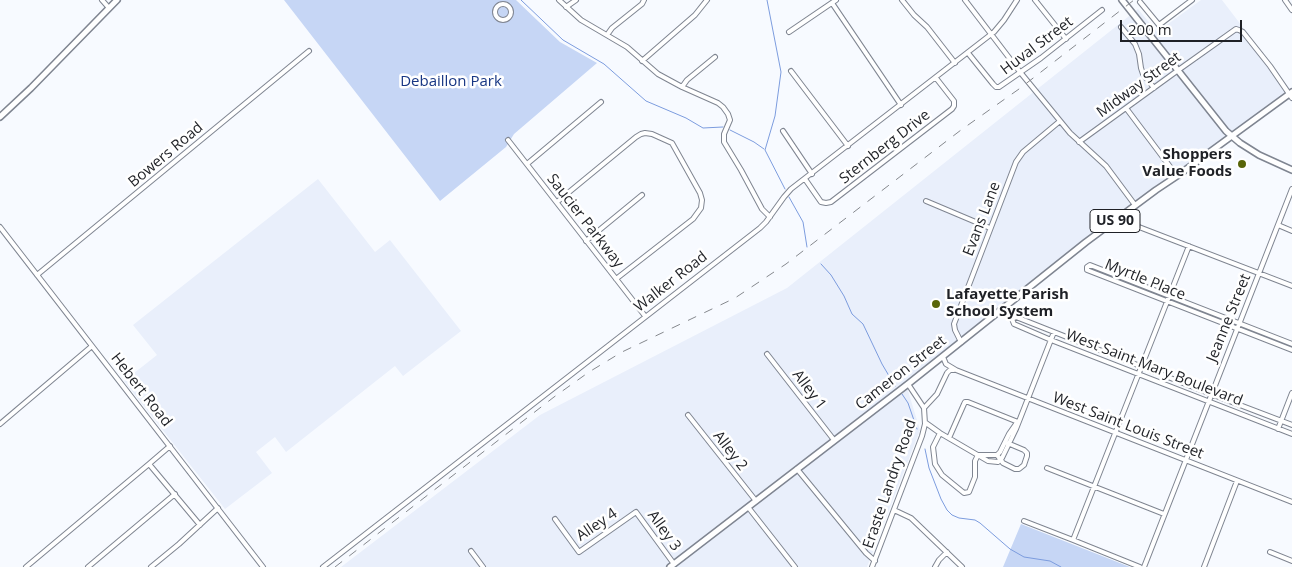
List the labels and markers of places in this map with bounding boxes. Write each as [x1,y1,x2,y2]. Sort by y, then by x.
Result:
place label: Shoppers Value Foods [1142,146,1232,181]
marker: Shoppers Value Foods [1236,158,1248,170]
place label: Lafayette Parish School System [946,286,1069,321]
marker: Lafayette Parish School System [930,298,942,310]

